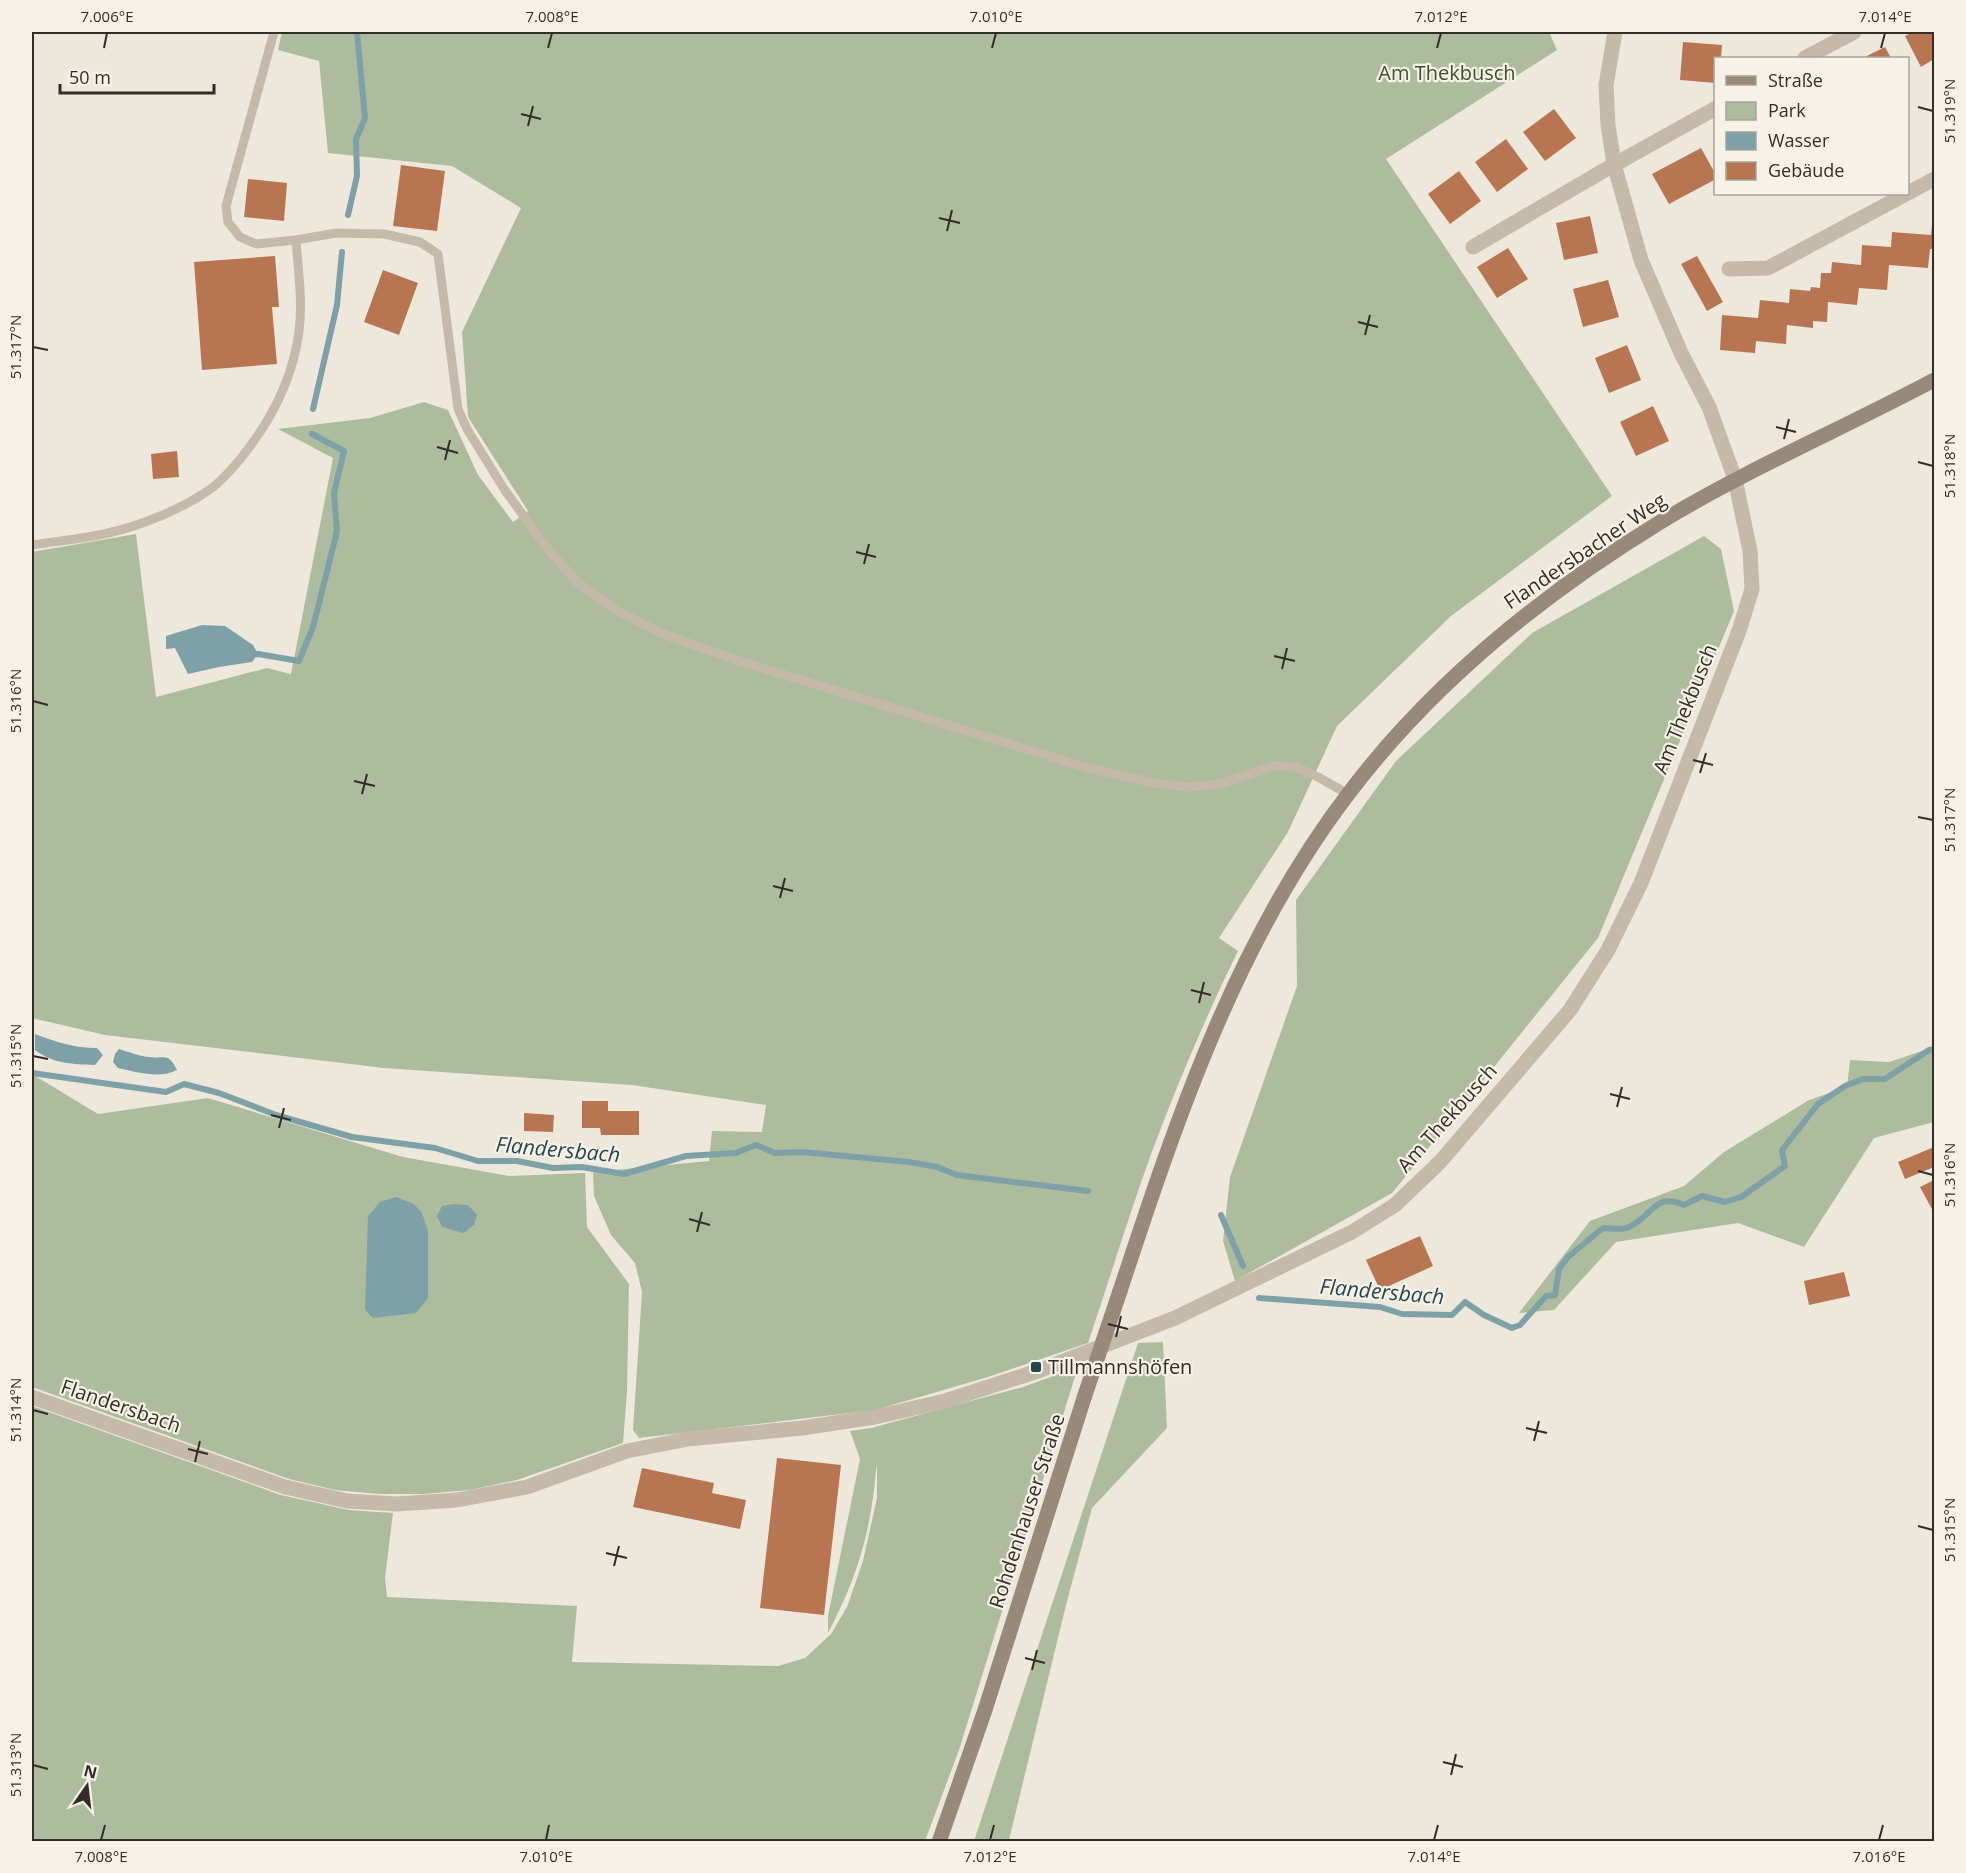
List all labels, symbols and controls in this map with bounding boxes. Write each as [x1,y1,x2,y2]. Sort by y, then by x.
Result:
text: 7.006°E [80,6,134,26]
text: 7.008°E [525,6,579,26]
text: 7.010°E [969,6,1023,26]
text: 7.012°E [1414,6,1468,26]
text: 7.014°E [1858,6,1912,26]
scale bar [60,57,214,95]
legend [1714,57,1909,195]
park label: Am Thekbusch [1378,59,1516,86]
text: 50 m [69,65,111,89]
text: Straße [1768,68,1823,92]
text: 51.319°N [1939,79,1959,143]
text: Park [1768,98,1806,122]
text: Wasser [1768,128,1830,152]
text: Gebäude [1768,158,1844,182]
text: 51.317°N [5,315,25,379]
text: 51.318°N [1939,434,1959,498]
street label: Flandersbacher Weg [1498,486,1671,615]
street label: Am Thekbusch [1646,640,1723,778]
text: 51.316°N [5,669,25,733]
text: 51.317°N [1939,788,1959,852]
text: 51.315°N [5,1024,25,1088]
street label: Am Thekbusch [1391,1058,1503,1178]
water label: Flandersbach [495,1130,622,1168]
text: 51.316°N [1939,1143,1959,1207]
water label: Flandersbach [1319,1272,1446,1310]
place label: Tillmannshöfen [1048,1353,1192,1380]
marker: Tillmannshöfen [1029,1360,1043,1374]
street label: Flandersbach [58,1372,185,1439]
text: 51.314°N [5,1378,25,1442]
street label: Rohdenhauser Straße [982,1410,1071,1612]
text: 51.315°N [1939,1498,1959,1562]
text: 51.313°N [5,1733,25,1797]
north arrow [57,1756,117,1816]
text: N [82,1759,100,1784]
text: 7.008°E [74,1846,128,1866]
text: 7.010°E [519,1846,573,1866]
text: 7.012°E [963,1846,1017,1866]
text: 7.014°E [1407,1846,1461,1866]
text: 7.016°E [1852,1846,1906,1866]

